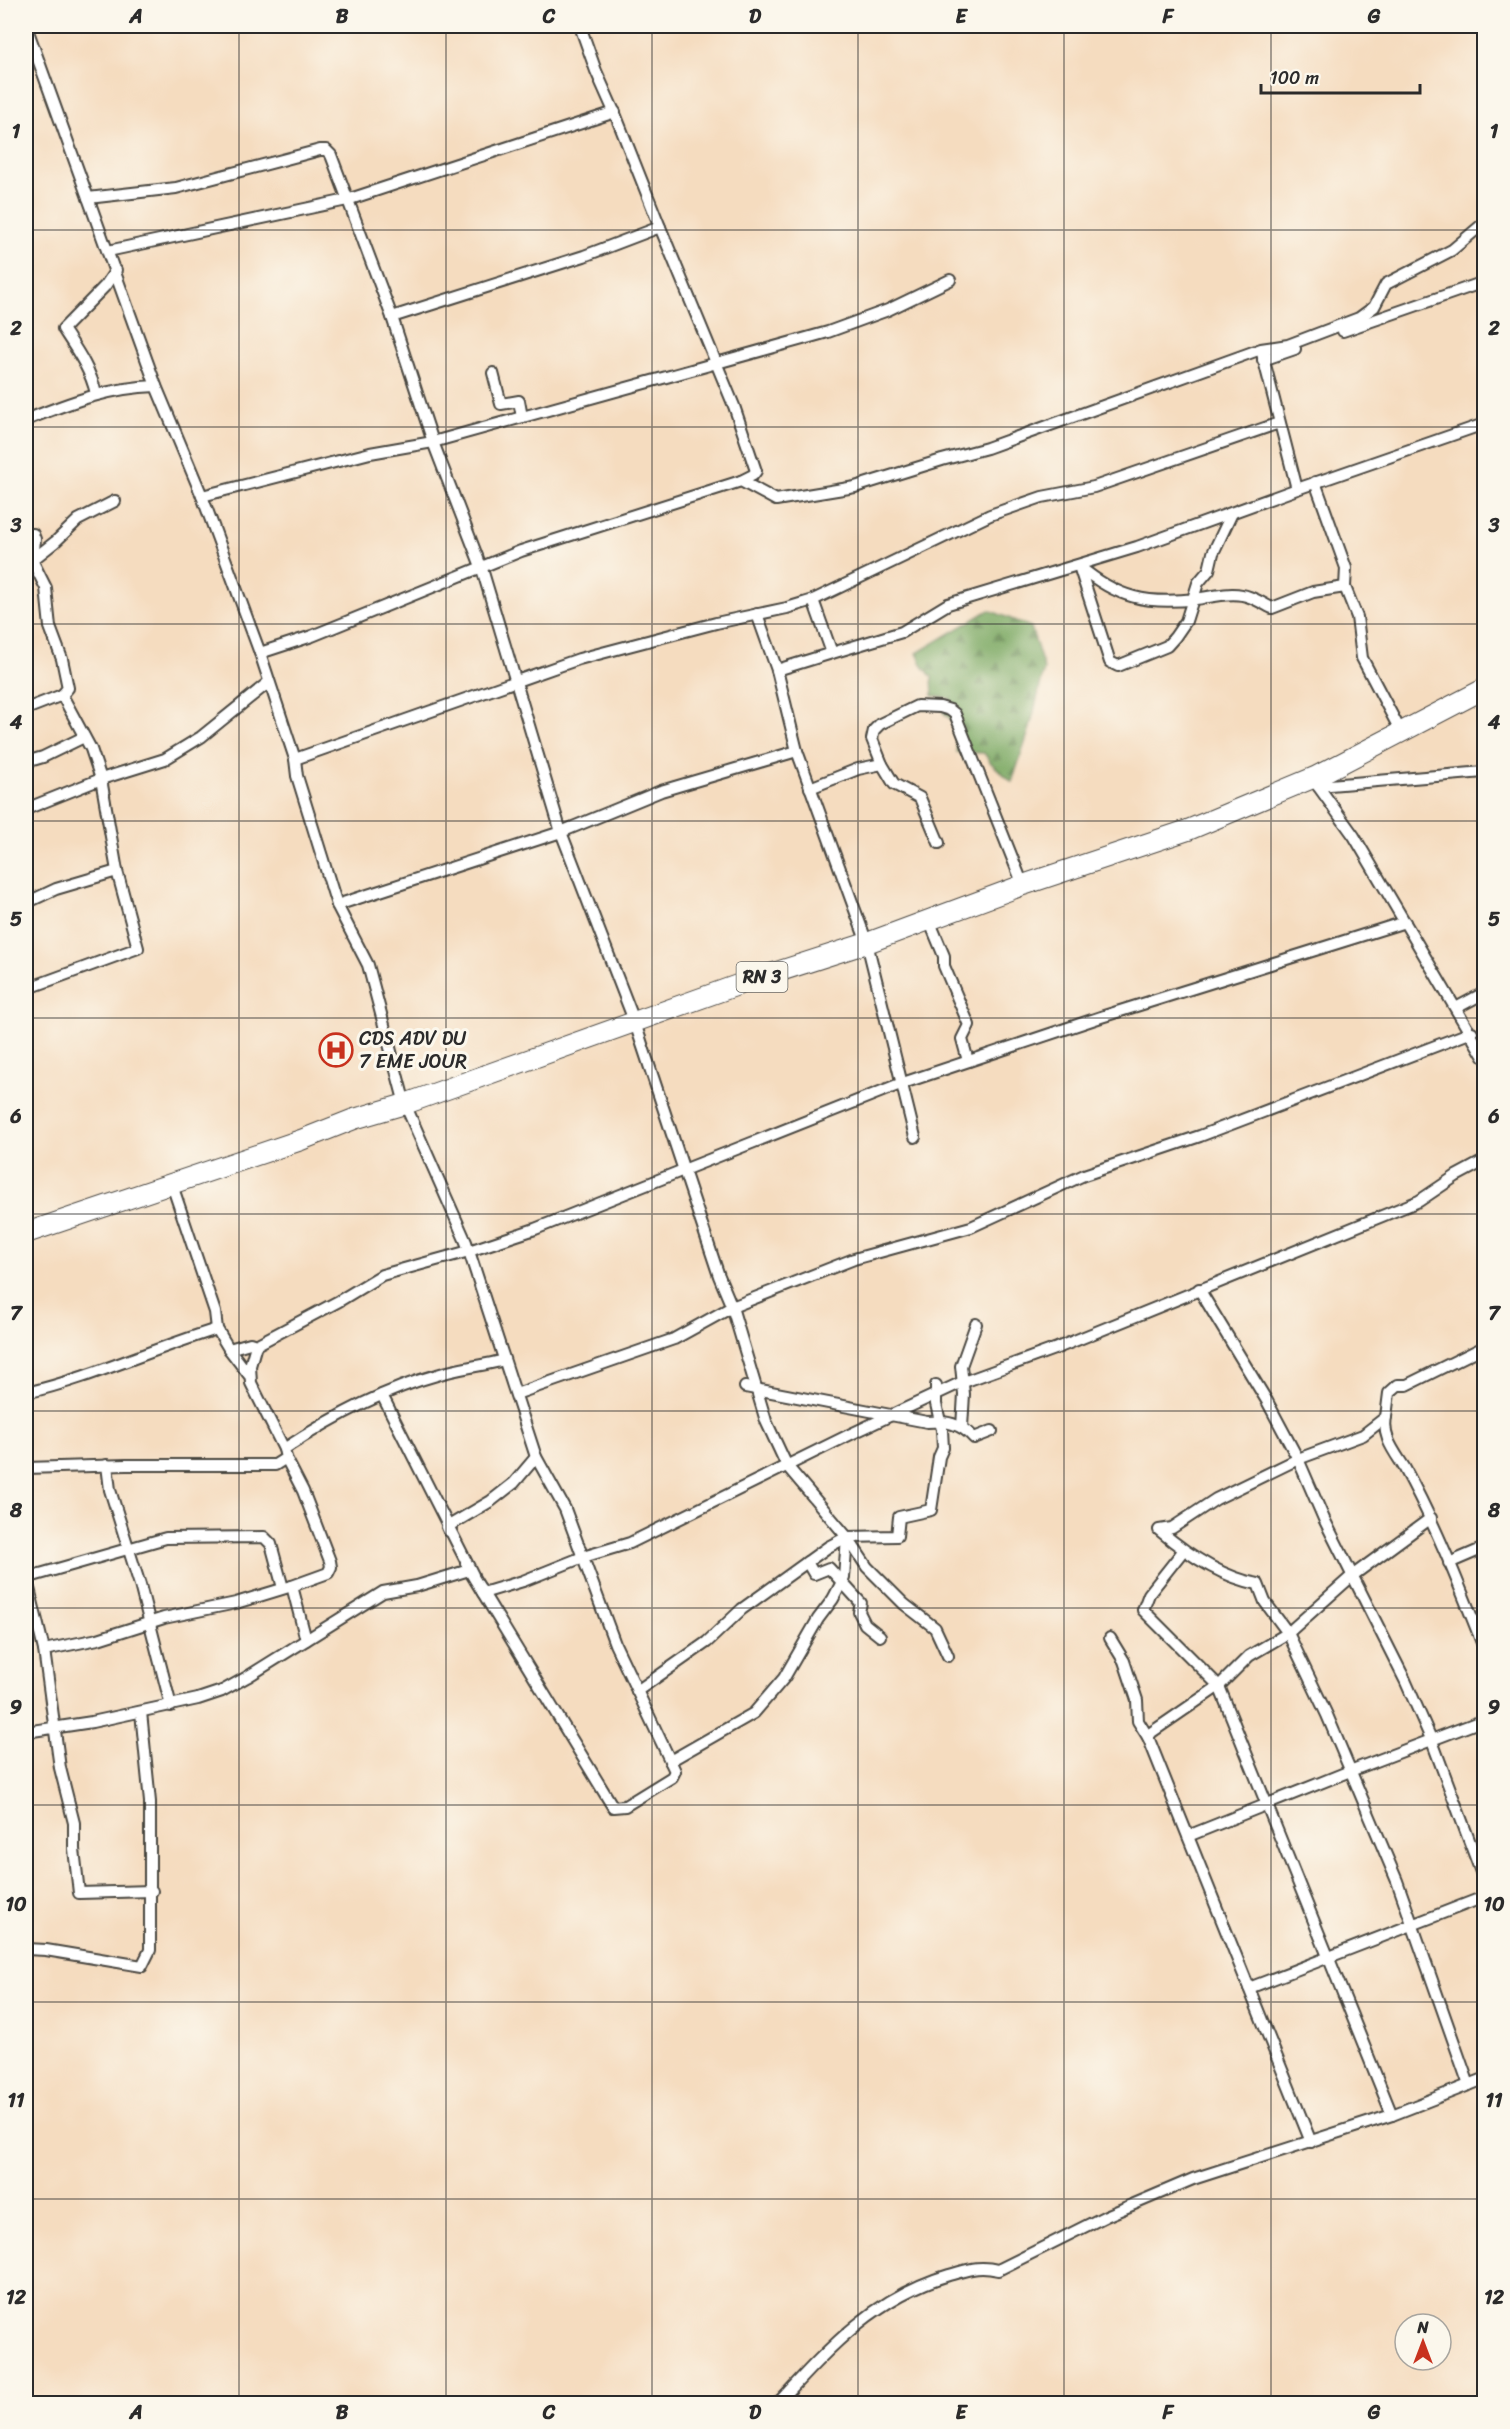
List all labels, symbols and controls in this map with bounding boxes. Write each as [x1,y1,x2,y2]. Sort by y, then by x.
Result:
text: A [128,0,143,34]
text: B [336,0,349,34]
text: C [542,0,556,34]
text: D [749,0,762,34]
text: E [955,0,968,34]
text: F [1162,0,1175,34]
text: G [1367,0,1381,34]
scale bar [1261,57,1420,95]
text: 100 m [1270,62,1319,94]
text: 1 [12,114,21,149]
text: 1 [1490,114,1499,149]
text: 2 [9,311,22,346]
text: 2 [1487,311,1500,346]
text: 3 [10,508,22,543]
text: 3 [1488,508,1500,543]
text: 4 [9,705,23,740]
text: 4 [1487,705,1501,740]
text: 5 [10,902,22,937]
text: 5 [1488,902,1500,937]
road number: RN 3 [736,962,788,992]
place label: CDS ADV DU 7 EME JOUR [359,1021,467,1079]
hospital icon: CDS ADV DU 7 EME JOUR [318,1032,354,1068]
text: 6 [9,1099,22,1134]
text: 6 [1487,1099,1500,1134]
text: 7 [10,1296,23,1331]
text: 7 [1488,1296,1501,1331]
text: 8 [9,1493,23,1528]
text: 8 [1487,1493,1501,1528]
text: 9 [10,1690,22,1725]
text: 9 [1488,1690,1500,1725]
text: 10 [5,1887,27,1922]
text: 10 [1483,1887,1505,1922]
text: 11 [7,2083,25,2118]
text: 11 [1485,2083,1503,2118]
text: 12 [6,2280,27,2315]
text: 12 [1484,2280,1505,2315]
north arrow [1393,2312,1453,2372]
text: N [1416,2313,1429,2342]
text: A [128,2395,143,2429]
text: B [336,2395,349,2429]
text: C [542,2395,556,2429]
text: D [749,2395,762,2429]
text: E [955,2395,968,2429]
text: F [1162,2395,1175,2429]
text: G [1367,2395,1381,2429]

